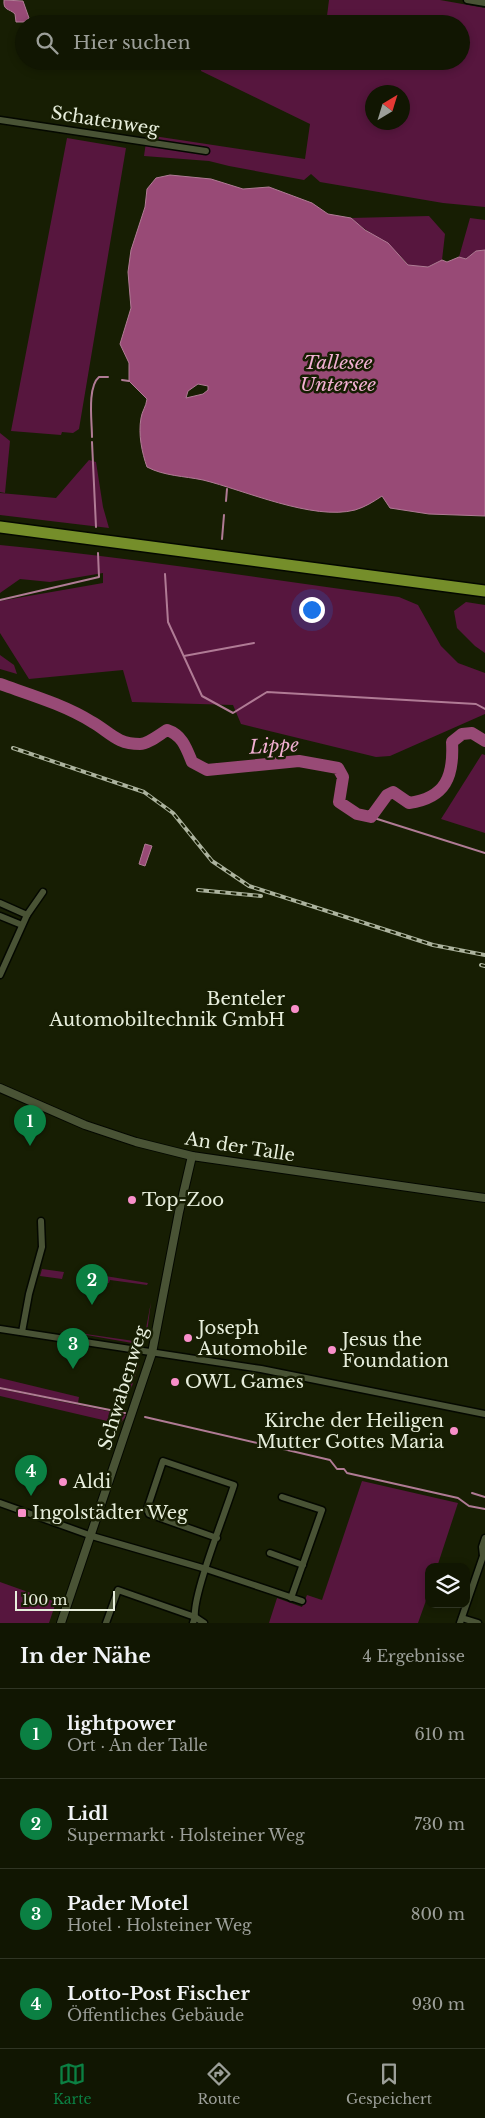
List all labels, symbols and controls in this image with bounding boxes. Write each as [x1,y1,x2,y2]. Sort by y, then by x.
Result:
search box [15,15,470,70]
icon: search [33,29,61,57]
text: Hier suchen [73,31,191,54]
north arrow [365,85,410,130]
street label: Schatenweg [49,102,161,140]
water label: Tallesee Untersee [300,351,376,396]
your location [299,597,325,623]
water label: Lippe [248,733,300,759]
place label: Benteler Automobiltechnik GmbH [48,988,285,1031]
marker: Benteler Automobiltechnik GmbH [289,1003,301,1015]
pin: 1 [14,1105,46,1146]
street label: An der Talle [182,1127,297,1167]
place label: Top-Zoo [142,1189,224,1211]
marker: Top-Zoo [126,1194,138,1206]
pin: 2 [76,1264,108,1305]
place label: Joseph Automobile [196,1317,307,1360]
street label: Schwabenweg [94,1323,152,1453]
pin: 3 [57,1328,89,1369]
place label: Jesus the Foundation [340,1329,449,1372]
marker: Joseph Automobile [182,1332,194,1344]
marker: Jesus the Foundation [326,1344,338,1356]
place label: OWL Games [185,1371,304,1393]
marker: OWL Games [169,1376,181,1388]
place label: Kirche der Heiligen Mutter Gottes Maria [256,1410,444,1453]
marker: Kirche der Heiligen Mutter Gottes Maria [448,1425,460,1437]
pin: 4 [15,1455,47,1496]
place label: Aldi [72,1471,111,1493]
marker: Aldi [57,1476,69,1488]
place label: Ingolstädter Weg [32,1502,188,1524]
marker: Ingolstädter Weg [16,1507,28,1519]
map controls [425,1563,470,1608]
button: layers [425,1563,470,1608]
scale bar [15,1588,115,1611]
text: 100 m [22,1591,67,1609]
text: In der Nähe [20,1643,151,1669]
text: 4 Ergebnisse [362,1646,465,1666]
text: lightpower [67,1712,176,1735]
text: 1 [33,1724,39,1744]
text: 610 m [414,1724,465,1744]
text: Ort · An der Talle [67,1735,208,1755]
text: Lidl [67,1802,108,1825]
text: 2 [31,1814,41,1834]
text: 730 m [414,1814,465,1834]
text: Supermarkt · Holsteiner Weg [67,1825,305,1845]
text: Pader Motel [67,1892,189,1915]
text: 3 [31,1904,41,1924]
text: 800 m [411,1904,465,1924]
text: Hotel · Holsteiner Weg [67,1915,252,1935]
text: Lotto-Post Fischer [67,1982,250,2005]
text: 4 [31,1994,41,2014]
text: 930 m [412,1994,465,2014]
text: Öffentliches Gebäude [67,2005,244,2025]
tab: Karte [53,2060,92,2108]
tab: Route [197,2060,240,2108]
tab: Gespeichert [346,2060,432,2108]

